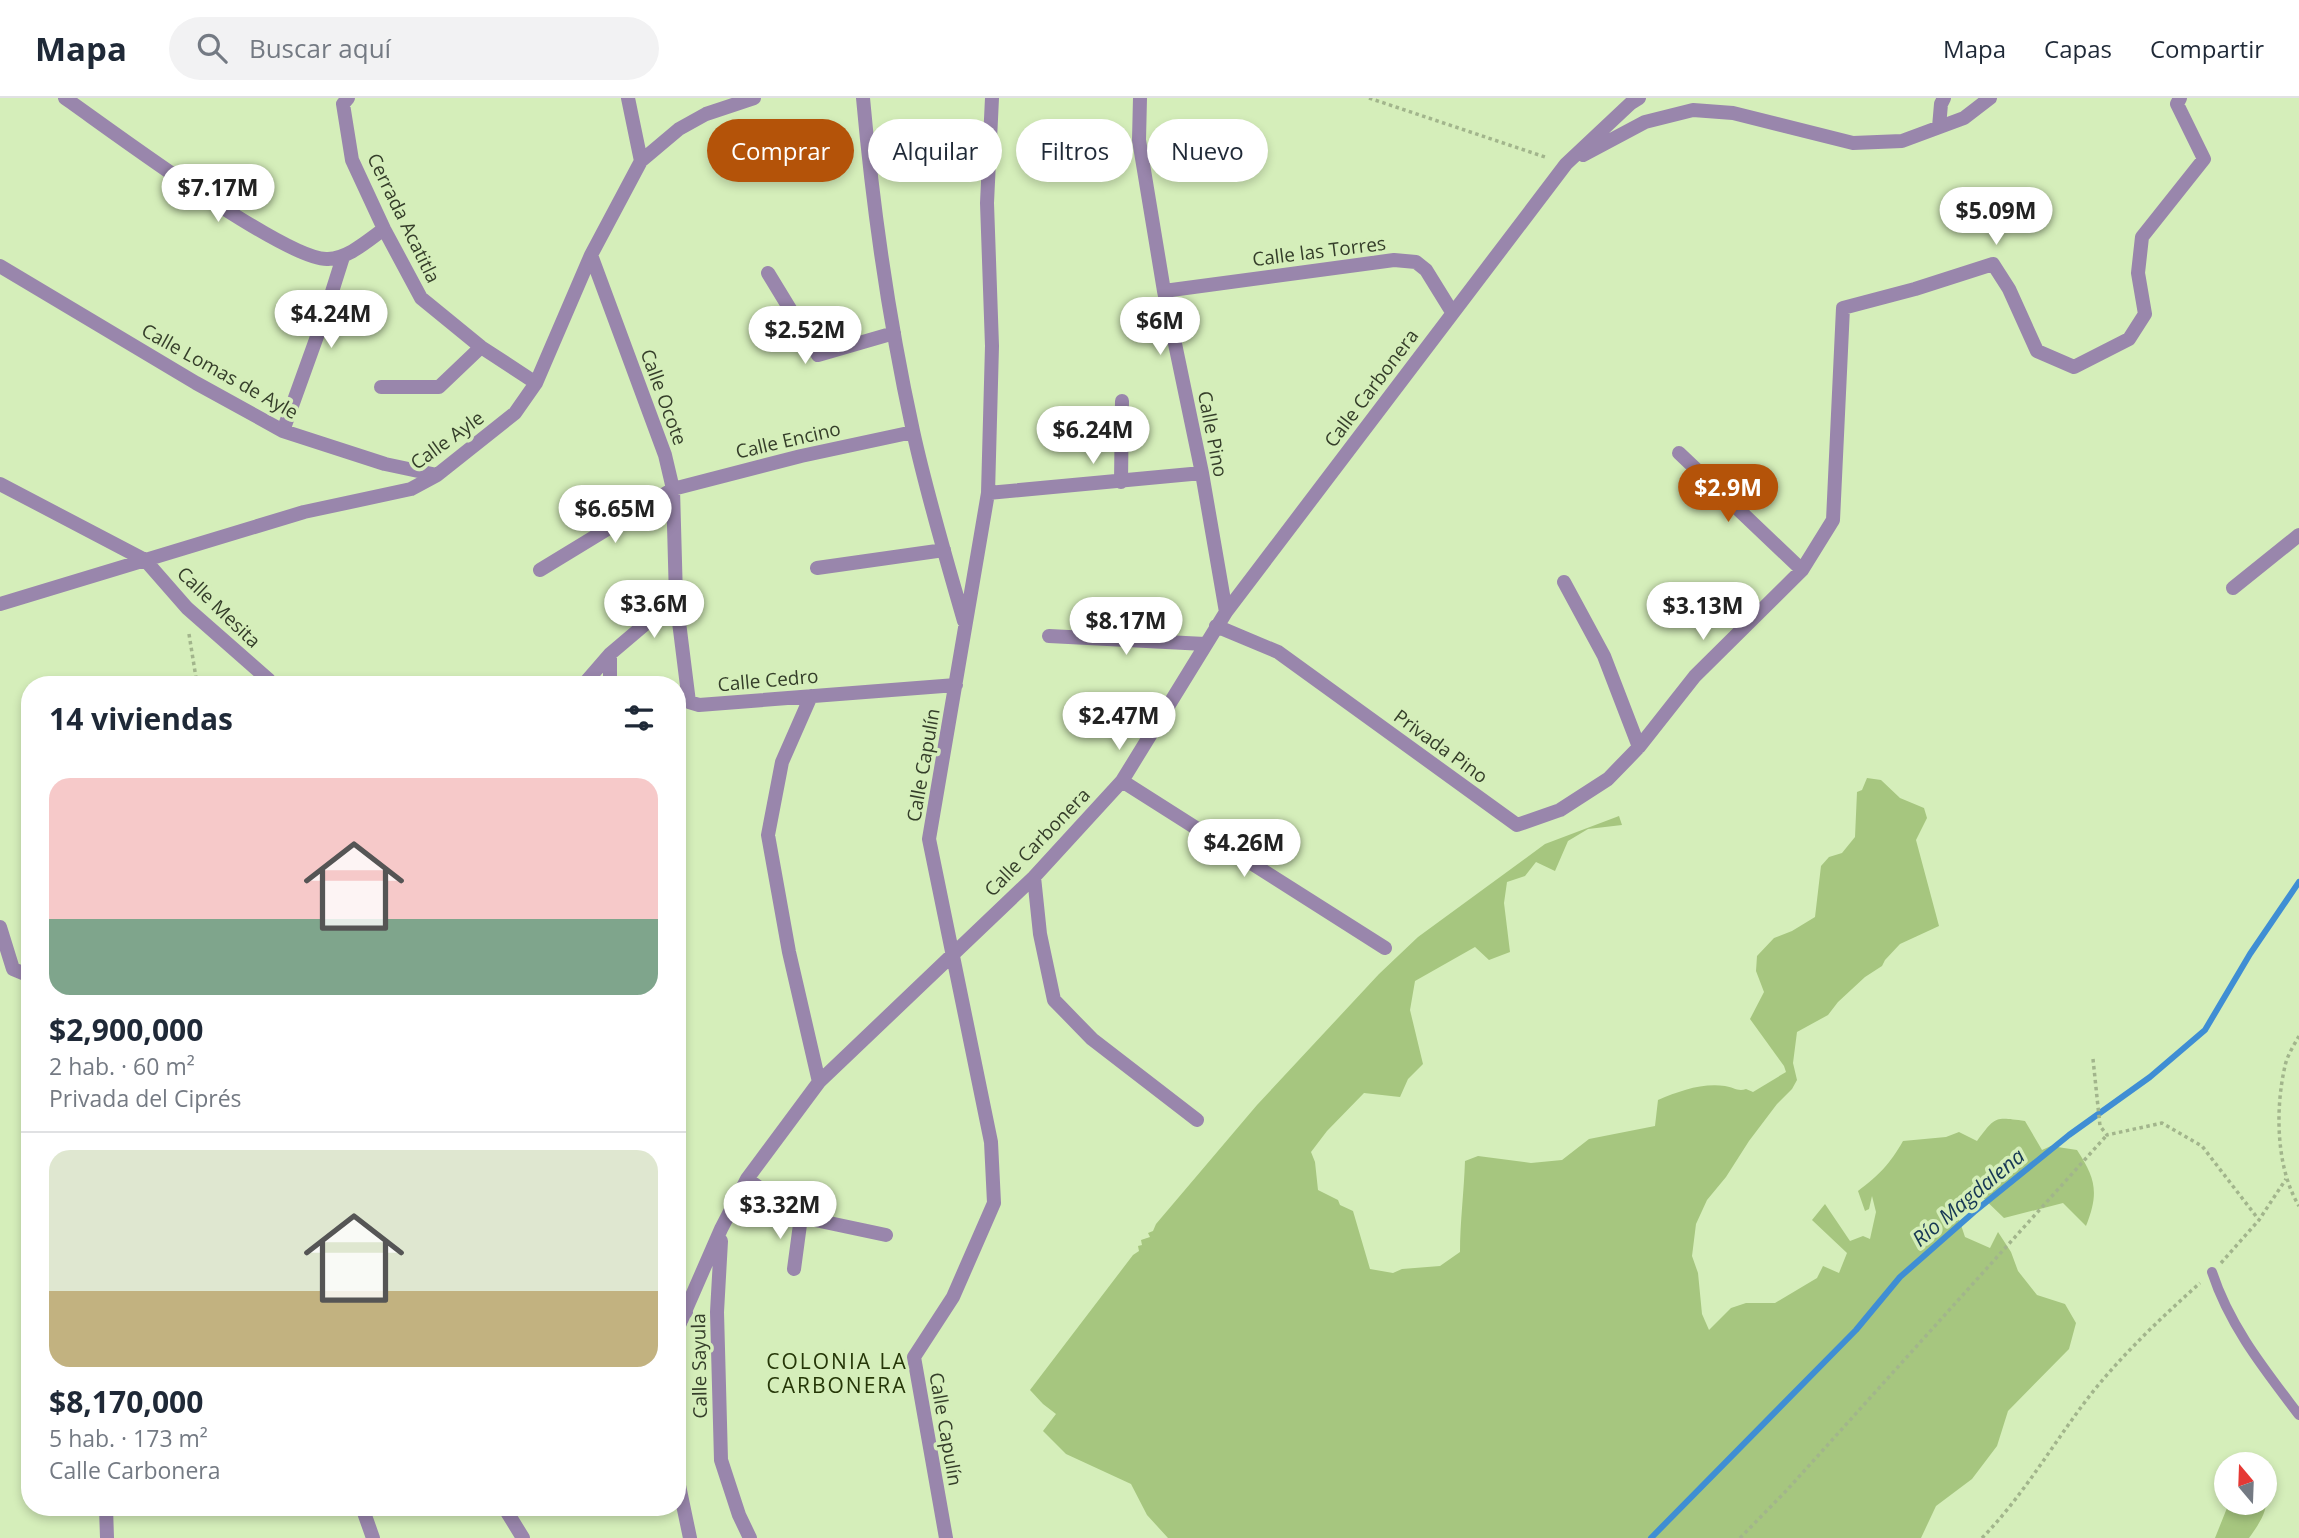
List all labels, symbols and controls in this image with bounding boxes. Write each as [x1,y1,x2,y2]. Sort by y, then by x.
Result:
search box [169,17,659,80]
text: Mapa [35,26,127,71]
icon: search [193,29,231,67]
text: Buscar aquí [249,30,391,66]
text: Mapa [1943,32,2006,65]
text: Capas [2044,32,2112,65]
text: Compartir [2150,32,2264,65]
chip: Comprar [707,119,854,182]
chip: Alquilar [868,119,1002,182]
chip: Filtros [1016,119,1133,182]
chip: Nuevo [1147,119,1268,182]
street label: Cerrada Acatitla [361,149,447,287]
pin: $7.17M [161,164,275,224]
text: $7.17M [178,171,258,203]
pin: $5.09M [1939,188,2053,247]
text: $5.09M [1956,194,2036,226]
street label: Calle las Torres [1251,230,1387,272]
pin: $4.24M [274,290,388,350]
text: $4.24M [291,297,371,329]
pin: $6M [1126,298,1194,357]
text: $6M [1136,304,1184,336]
pin: $2.52M [748,306,862,366]
text: $2.52M [765,313,845,345]
street label: Calle Lomas de Ayle [137,317,303,425]
street label: Calle Carbonera [1318,324,1424,452]
street label: Calle Ocote [635,345,693,449]
street label: Calle Pino [1192,389,1234,479]
street label: Calle Ayle [405,405,489,475]
pin: $6.24M [1036,406,1150,466]
text: $6.24M [1053,413,1133,445]
street label: Calle Encino [733,415,843,465]
pin: $2.9M [1679,464,1777,524]
text: $2.9M [1694,471,1762,503]
pin: $6.65M [558,486,672,545]
text: $6.65M [575,492,655,524]
street label: Calle Mesita [172,561,266,653]
pin: $3.6M [605,580,703,640]
pin: $3.13M [1646,582,1760,642]
text: $3.6M [620,587,688,619]
text: $3.13M [1663,589,1743,621]
pin: $8.17M [1069,598,1183,657]
text: $8.17M [1086,604,1166,636]
street label: Calle Cedro [716,663,820,697]
pin: $2.47M [1062,692,1176,752]
text: 14 viviendas [49,698,233,739]
icon: filters [620,699,658,737]
text: $2.47M [1079,699,1159,731]
street label: Privada Pino [1389,703,1493,789]
street label: Calle Capulín [900,706,946,824]
street label: Calle Carbonera [978,782,1096,902]
pin: $4.26M [1187,820,1301,879]
icon: home [291,823,417,949]
text: $4.26M [1204,826,1284,858]
text: $2,900,000 [49,1009,203,1050]
text: 2 hab. · 60 m² [49,1050,195,1082]
text: Privada del Ciprés [49,1082,242,1114]
water label: Río Magdalena [1906,1142,2030,1252]
pin: $3.32M [723,1182,837,1241]
text: $3.32M [740,1188,820,1220]
icon: home [291,1195,417,1321]
street label: Calle Sayula [685,1313,713,1419]
district label: COLONIA LA CARBONERA [766,1347,908,1399]
street label: Calle Capulín [923,1370,969,1488]
text: $8,170,000 [49,1381,203,1422]
text: 5 hab. · 173 m² [49,1422,208,1454]
north arrow [2214,1452,2277,1516]
map controls [2214,1452,2277,1515]
text: Calle Carbonera [49,1454,221,1486]

